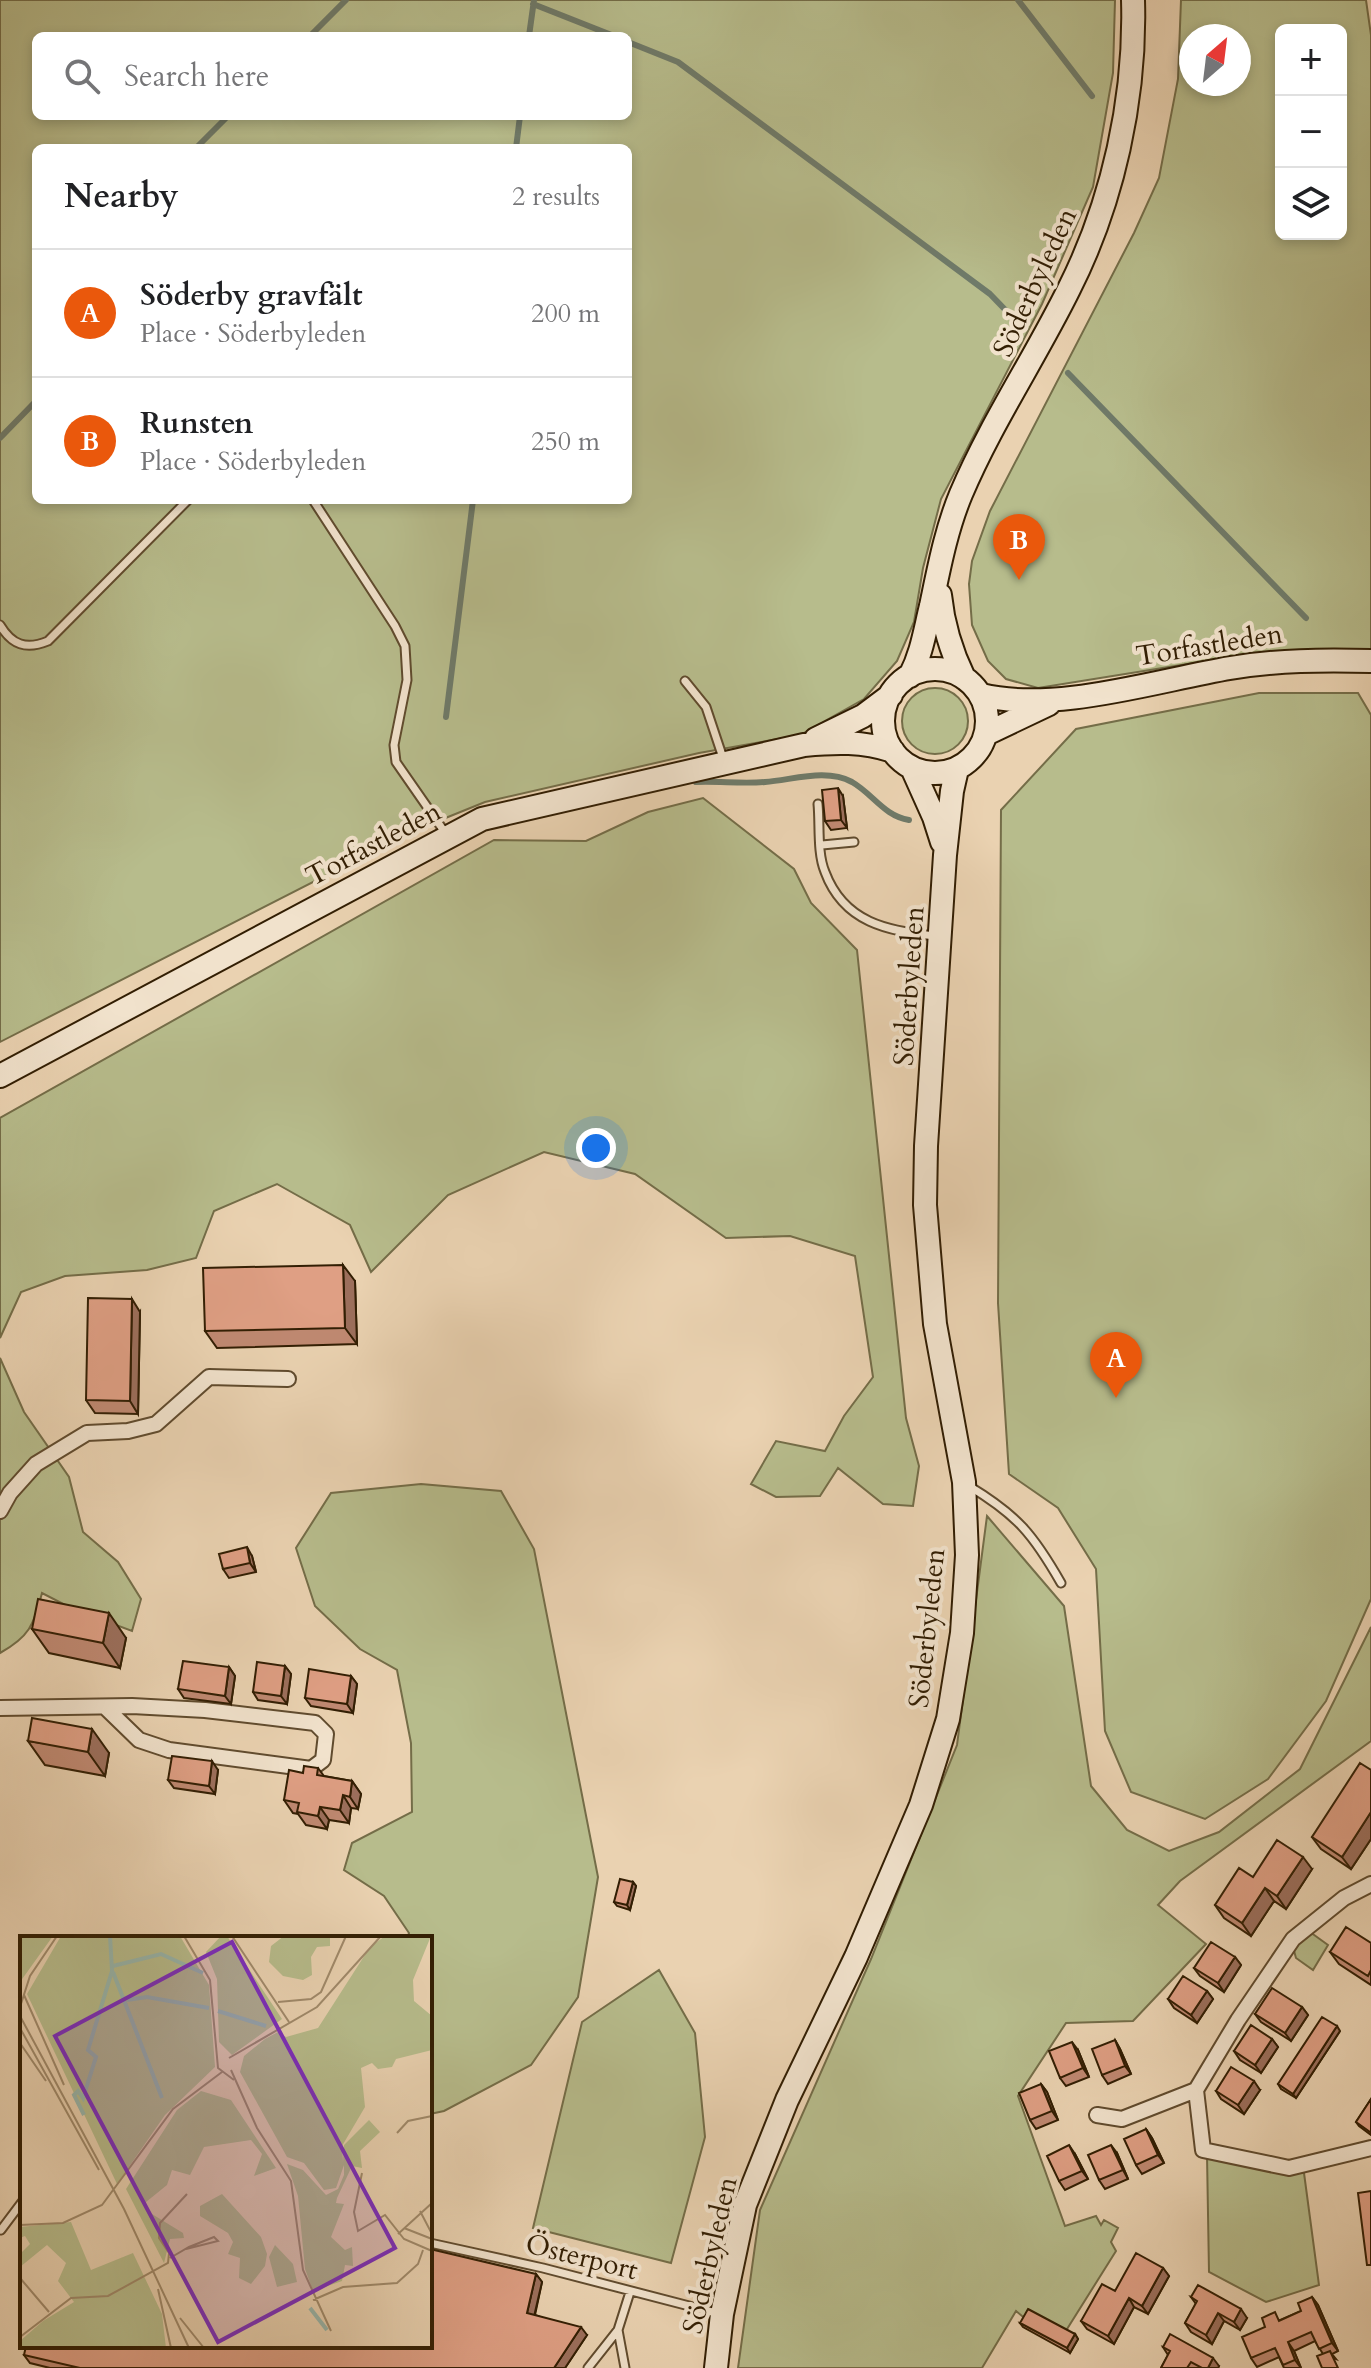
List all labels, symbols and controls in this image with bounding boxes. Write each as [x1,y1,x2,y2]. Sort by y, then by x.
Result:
north arrow [1179,24,1251,96]
map controls [1275,24,1347,240]
button: + [1275,24,1347,96]
search box [32,32,632,120]
icon: search [60,54,104,98]
text: Search here [124,56,269,97]
button: − [1275,96,1347,168]
button: layers [1275,168,1347,240]
text: Nearby [64,173,179,219]
text: 2 results [512,179,600,214]
street label: Söderbyleden [984,202,1086,363]
text: Söderby gravfält [140,275,363,316]
text: A [80,296,100,331]
text: 200 m [531,296,600,331]
text: Place · Söderbyleden [140,316,366,351]
text: Runsten [140,403,253,444]
text: B [81,424,99,459]
text: 250 m [531,424,600,459]
text: Place · Söderbyleden [140,444,366,479]
pin: B [993,514,1045,580]
street label: Torfastleden [1133,615,1285,675]
street label: Torfastleden [299,792,448,895]
street label: Söderbyleden [884,905,934,1067]
your location [576,1128,616,1168]
pin: A [1090,1332,1142,1398]
street label: Söderbyleden [900,1546,954,1710]
inset map [20,1936,432,2348]
street label: Söderbyleden [673,2173,747,2338]
street label: Österport [522,2225,642,2289]

